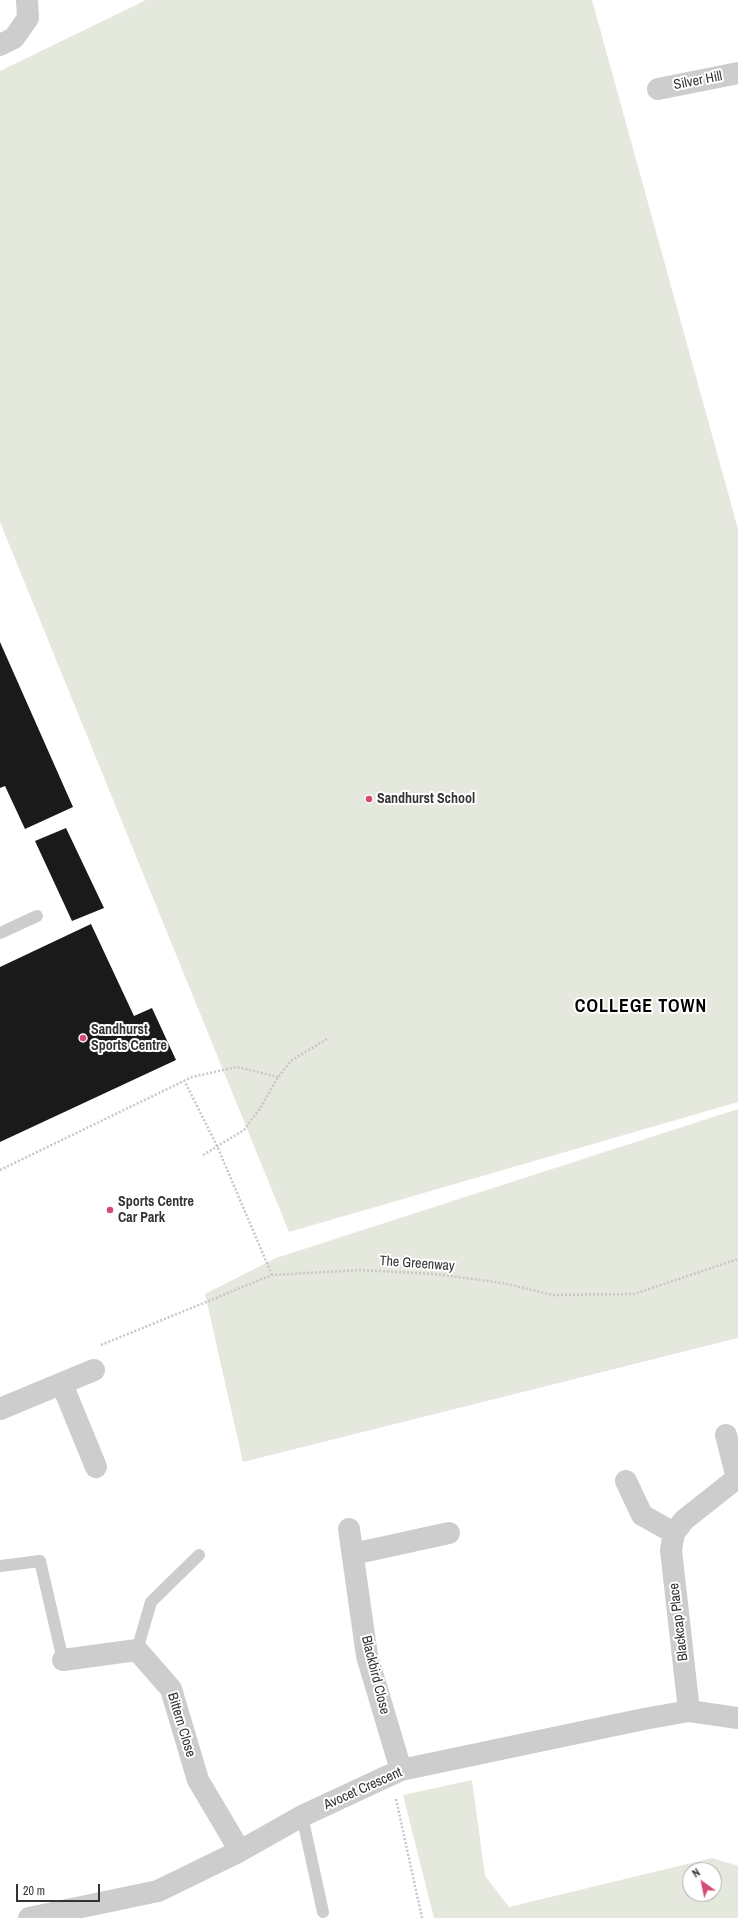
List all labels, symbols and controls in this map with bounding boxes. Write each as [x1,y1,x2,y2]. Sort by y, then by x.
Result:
street label: Silver Hill [672,68,724,94]
place label: Sandhurst School [377,791,475,807]
marker: Sandhurst School [364,794,374,804]
district label: COLLEGE TOWN [575,996,707,1018]
place label: Sandhurst Sports Centre [91,1022,167,1054]
marker: Sandhurst Sports Centre [78,1033,88,1043]
place label: Sports Centre Car Park [118,1194,194,1226]
marker: Sports Centre Car Park [105,1205,115,1215]
street label: The Greenway [379,1253,455,1275]
street label: Blackcap Place [666,1582,692,1662]
street label: Blackbird Close [357,1634,393,1716]
street label: Bittern Close [163,1691,199,1759]
street label: Avocet Crescent [321,1764,405,1814]
north arrow [682,1862,722,1902]
text: N [689,1865,703,1880]
scale bar [18,1876,102,1902]
text: 20 m [23,1883,45,1899]

